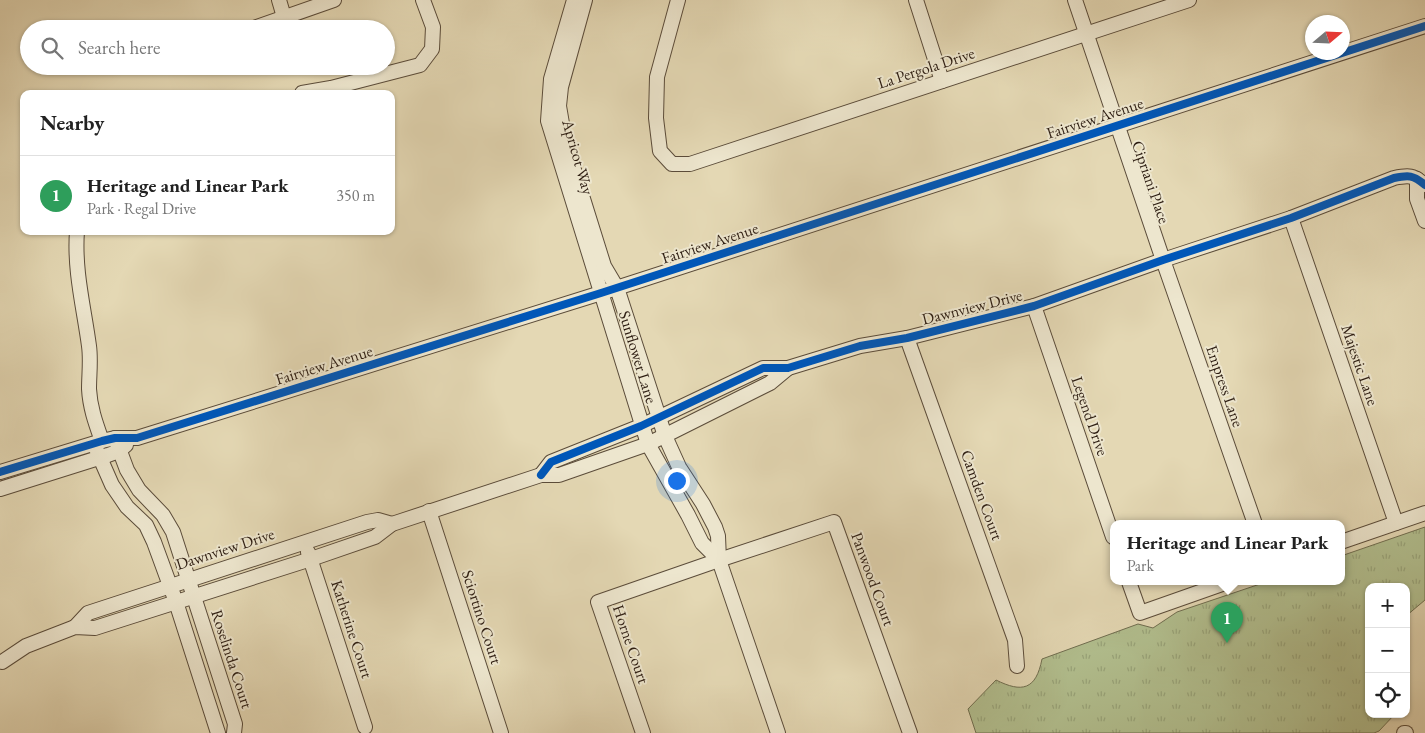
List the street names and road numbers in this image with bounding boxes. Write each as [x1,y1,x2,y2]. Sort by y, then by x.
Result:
street label: La Pergola Drive [875,42,977,94]
street label: Fairview Avenue [1044,92,1146,144]
street label: Apricot Way [557,116,599,198]
street label: Cipriani Place [1127,138,1175,226]
street label: Fairview Avenue [659,217,761,269]
street label: Dawnview Drive [920,284,1024,330]
street label: Sunflower Lane [614,308,662,406]
street label: Majestic Lane [1336,322,1384,408]
street label: Fairview Avenue [273,340,375,390]
street label: Empress Lane [1201,342,1249,430]
street label: Legend Drive [1067,373,1113,459]
street label: Camden Court [956,447,1008,543]
street label: Dawnview Drive [173,523,277,575]
street label: Panwood Court [846,529,900,629]
street label: Sciortino Court [457,567,507,667]
street label: Katherine Court [326,577,378,681]
street label: Horne Court [608,602,654,686]
street label: Roselinda Court [206,607,258,711]

